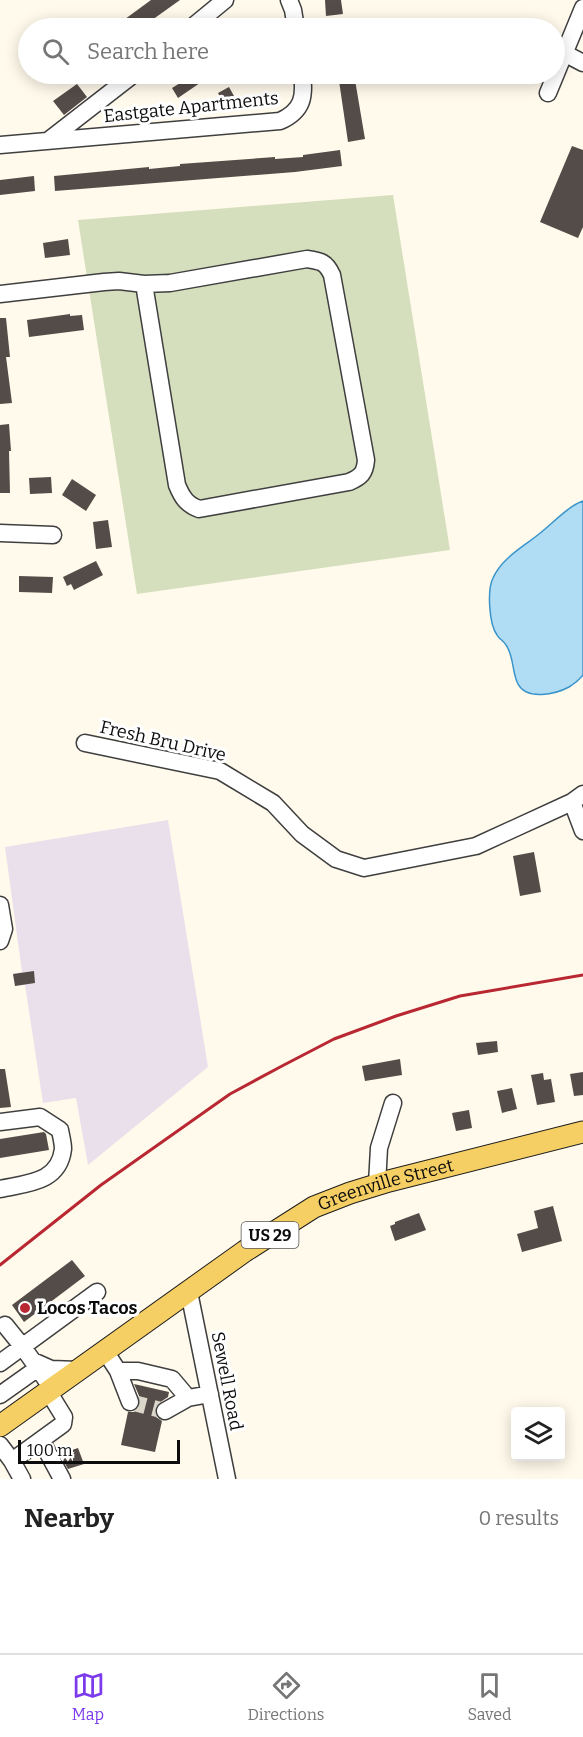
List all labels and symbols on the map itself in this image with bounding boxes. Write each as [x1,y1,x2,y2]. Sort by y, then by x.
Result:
street label: Eastgate Apartments [102,87,280,127]
street label: Fresh Bru Drive [98,716,228,766]
street label: Greenville Street [314,1154,456,1216]
road number: US 29 [242,1222,298,1248]
place label: Locos Tacos [37,1297,138,1319]
marker: Locos Tacos [18,1301,32,1315]
street label: Sewell Road [207,1330,247,1433]
scale bar [18,1437,180,1464]

